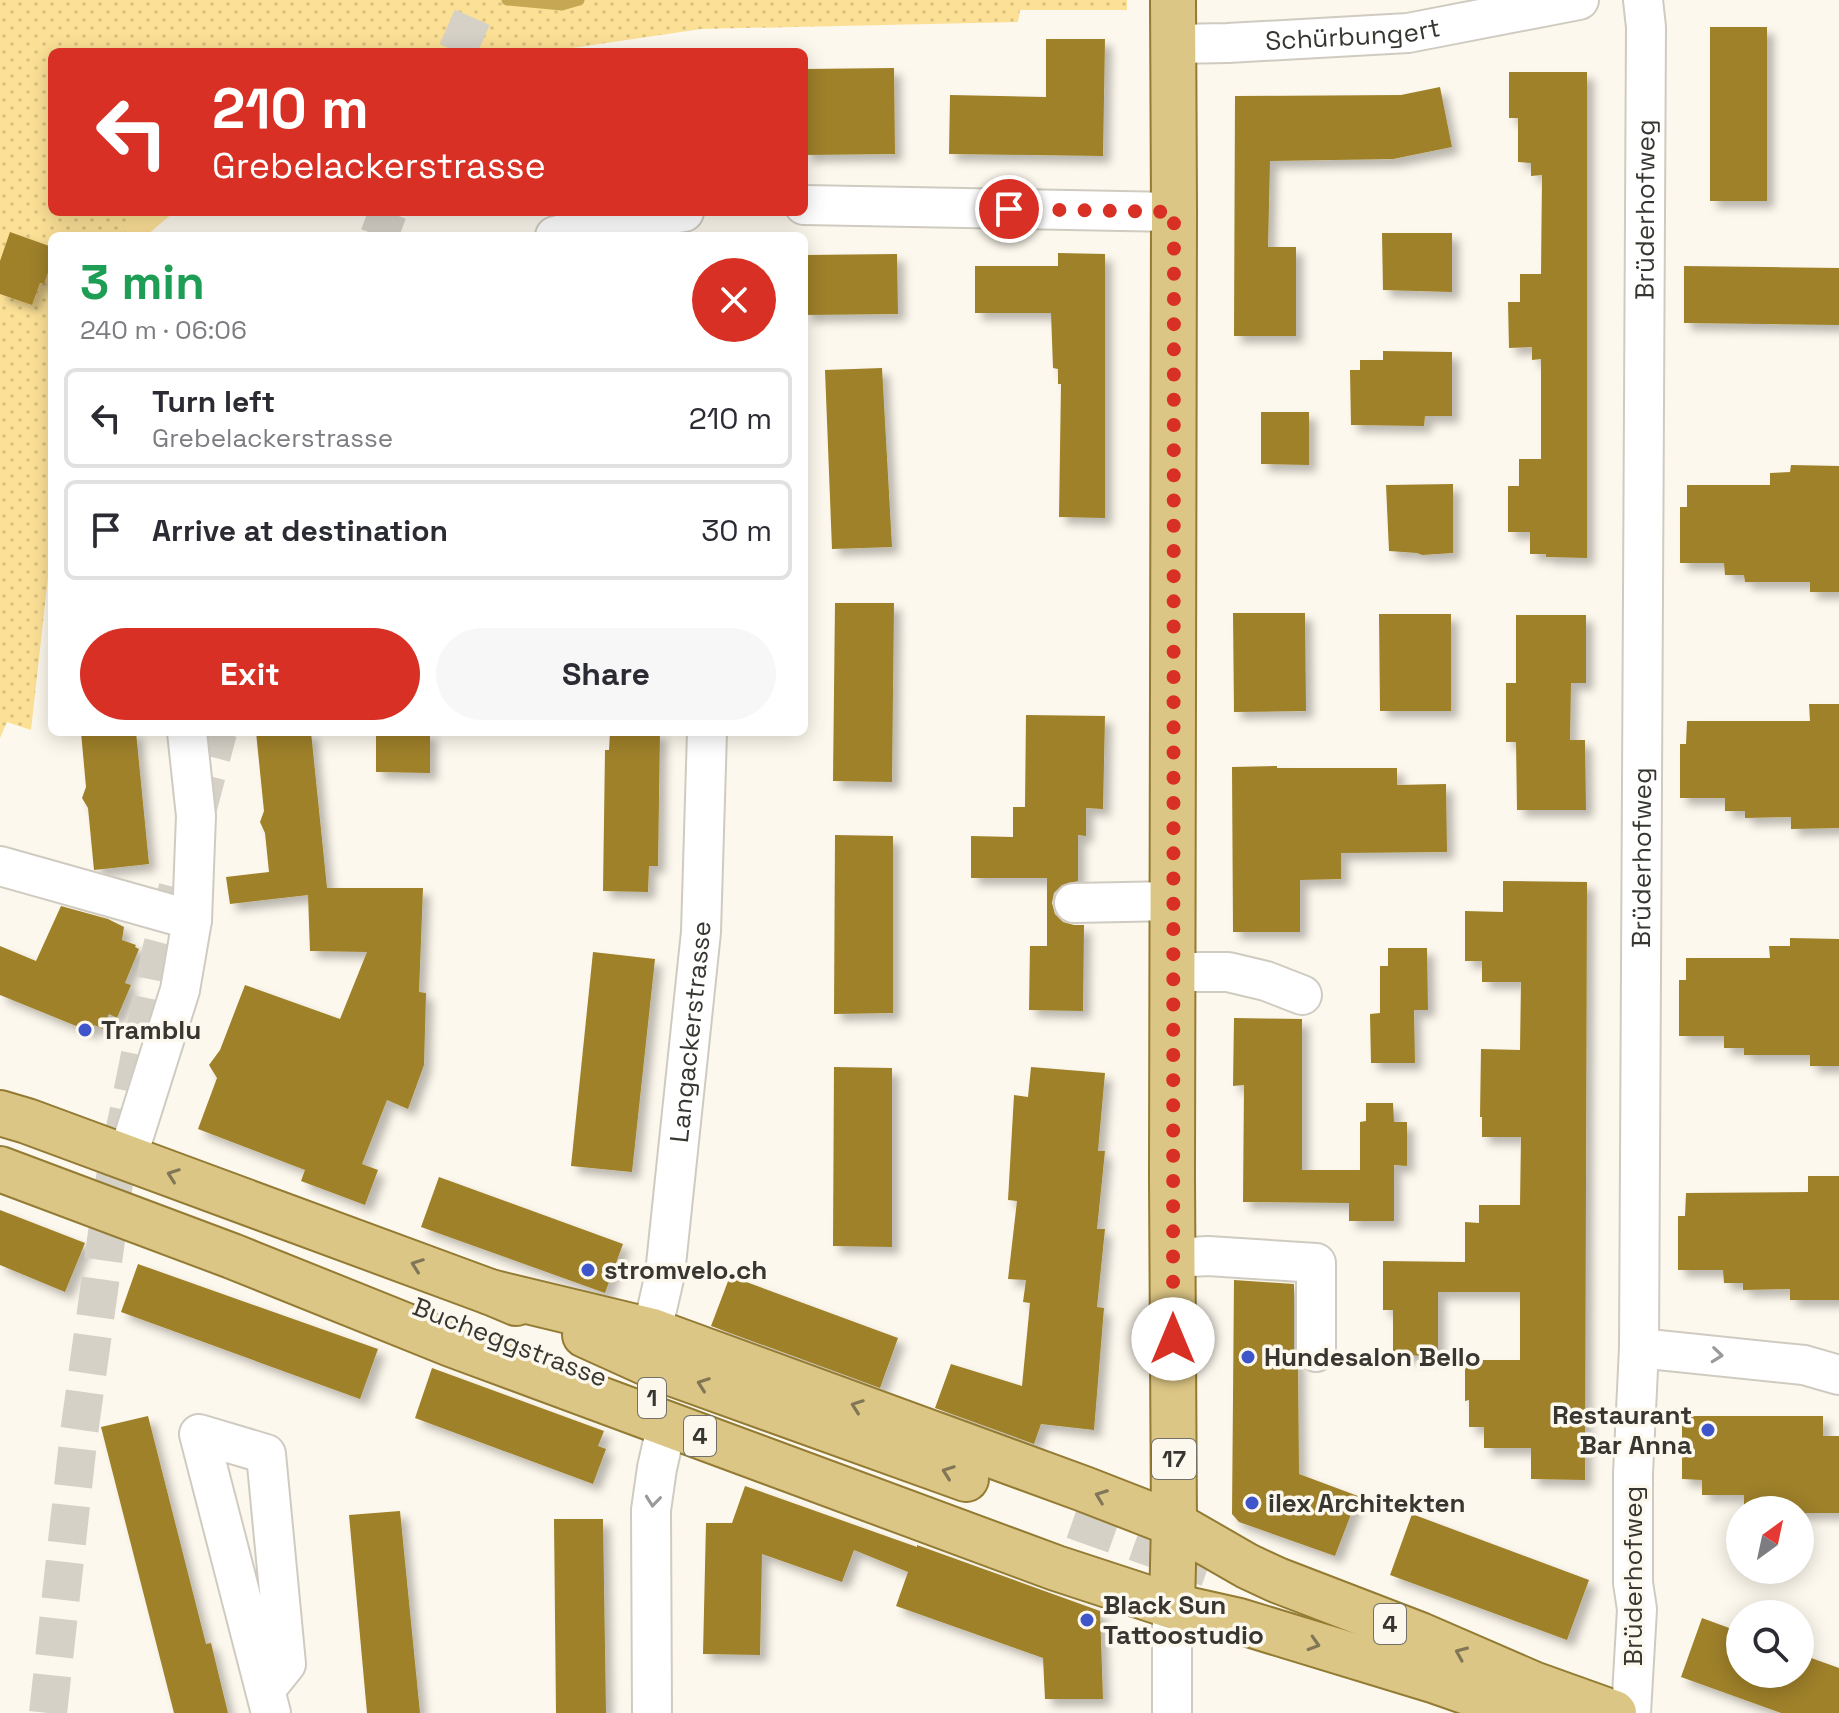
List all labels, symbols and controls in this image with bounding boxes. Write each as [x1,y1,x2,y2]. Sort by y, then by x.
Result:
street label: Schürbungert [1264,10,1443,58]
text: 210 m [212,73,369,144]
icon: left [80,80,184,184]
street label: Brüderhofweg [1628,119,1663,300]
text: Grebelackerstrasse [212,143,546,189]
pin [975,175,1043,243]
icon: arrive [987,187,1031,231]
text: 3 min [80,252,205,313]
button: close [692,258,776,342]
text: 240 m · 06:06 [80,313,247,347]
text: Turn left [152,382,275,421]
icon: left [84,396,128,440]
text: 210 m [689,399,772,438]
text: Grebelackerstrasse [152,421,393,455]
icon: arrive [84,508,128,552]
text: Arrive at destination [152,511,448,550]
text: 30 m [701,511,772,550]
button: Exit [80,628,420,720]
button: Share [436,628,776,720]
street label: Brüderhofweg [1624,767,1659,948]
street label: Langackerstrasse [662,921,718,1144]
place label: Tramblu [101,1013,201,1047]
marker: Tramblu [76,1021,94,1039]
one-way arrow [167,1168,181,1185]
place label: stromvelo.ch [604,1253,767,1287]
one-way arrow [411,1258,425,1274]
marker: stromvelo.ch [579,1261,597,1279]
street label: Bucheggstrasse [408,1289,612,1395]
position arrow [1131,1297,1215,1381]
place label: Hundesalon Bello [1264,1340,1481,1374]
one-way arrow [1711,1347,1724,1364]
marker: Hundesalon Bello [1239,1348,1257,1366]
road number: 1 [638,1378,666,1418]
one-way arrow [697,1378,711,1394]
place label: Restaurant Bar Anna [1552,1398,1692,1462]
one-way arrow [851,1400,865,1416]
road number: 4 [684,1416,716,1456]
marker: Restaurant Bar Anna [1699,1421,1717,1439]
road number: 17 [1152,1439,1196,1479]
one-way arrow [942,1465,956,1482]
place label: ilex Architekten [1268,1486,1466,1520]
street label: Brüderhofweg [1616,1486,1650,1666]
one-way arrow [1095,1489,1109,1506]
marker: ilex Architekten [1243,1494,1261,1512]
one-way arrow [644,1495,661,1508]
north arrow [1726,1496,1814,1584]
map controls [1726,1496,1814,1688]
place label: Black Sun Tattoostudio [1103,1588,1264,1652]
button: search [1726,1600,1814,1688]
road number: 4 [1374,1604,1406,1644]
marker: Black Sun Tattoostudio [1078,1611,1096,1629]
one-way arrow [1307,1635,1320,1651]
one-way arrow [1455,1647,1470,1663]

